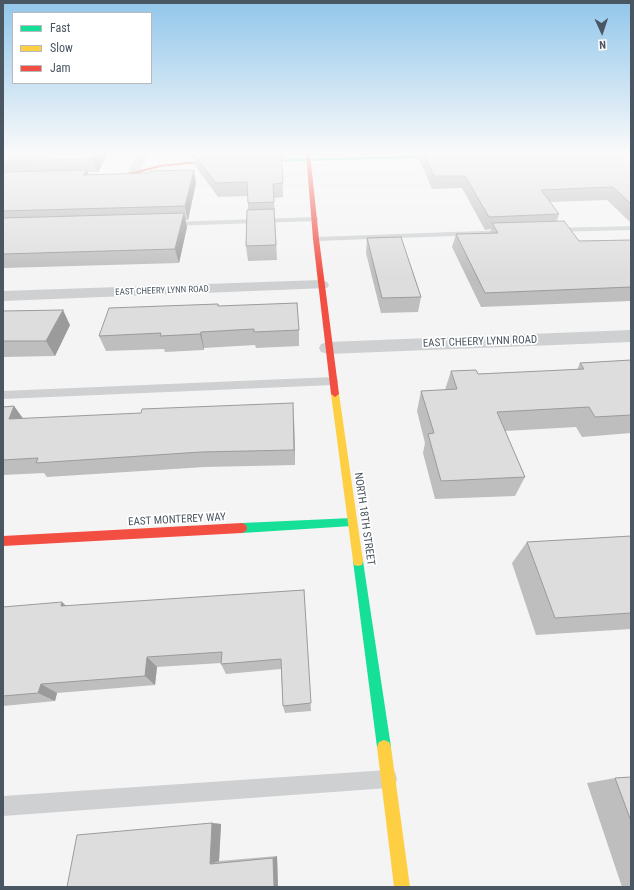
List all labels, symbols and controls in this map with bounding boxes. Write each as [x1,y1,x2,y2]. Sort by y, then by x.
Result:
legend [12,12,152,84]
north arrow [582,12,622,52]
text: Fast [50,21,70,35]
text: N [599,38,606,51]
text: Slow [50,41,73,55]
text: Jam [50,61,71,75]
street label: EAST CHEERY LYNN ROAD [115,284,209,298]
street label: EAST CHEERY LYNN ROAD [423,333,537,351]
street label: NORTH 18TH STREET [351,472,377,566]
street label: EAST MONTEREY WAY [128,511,226,529]

